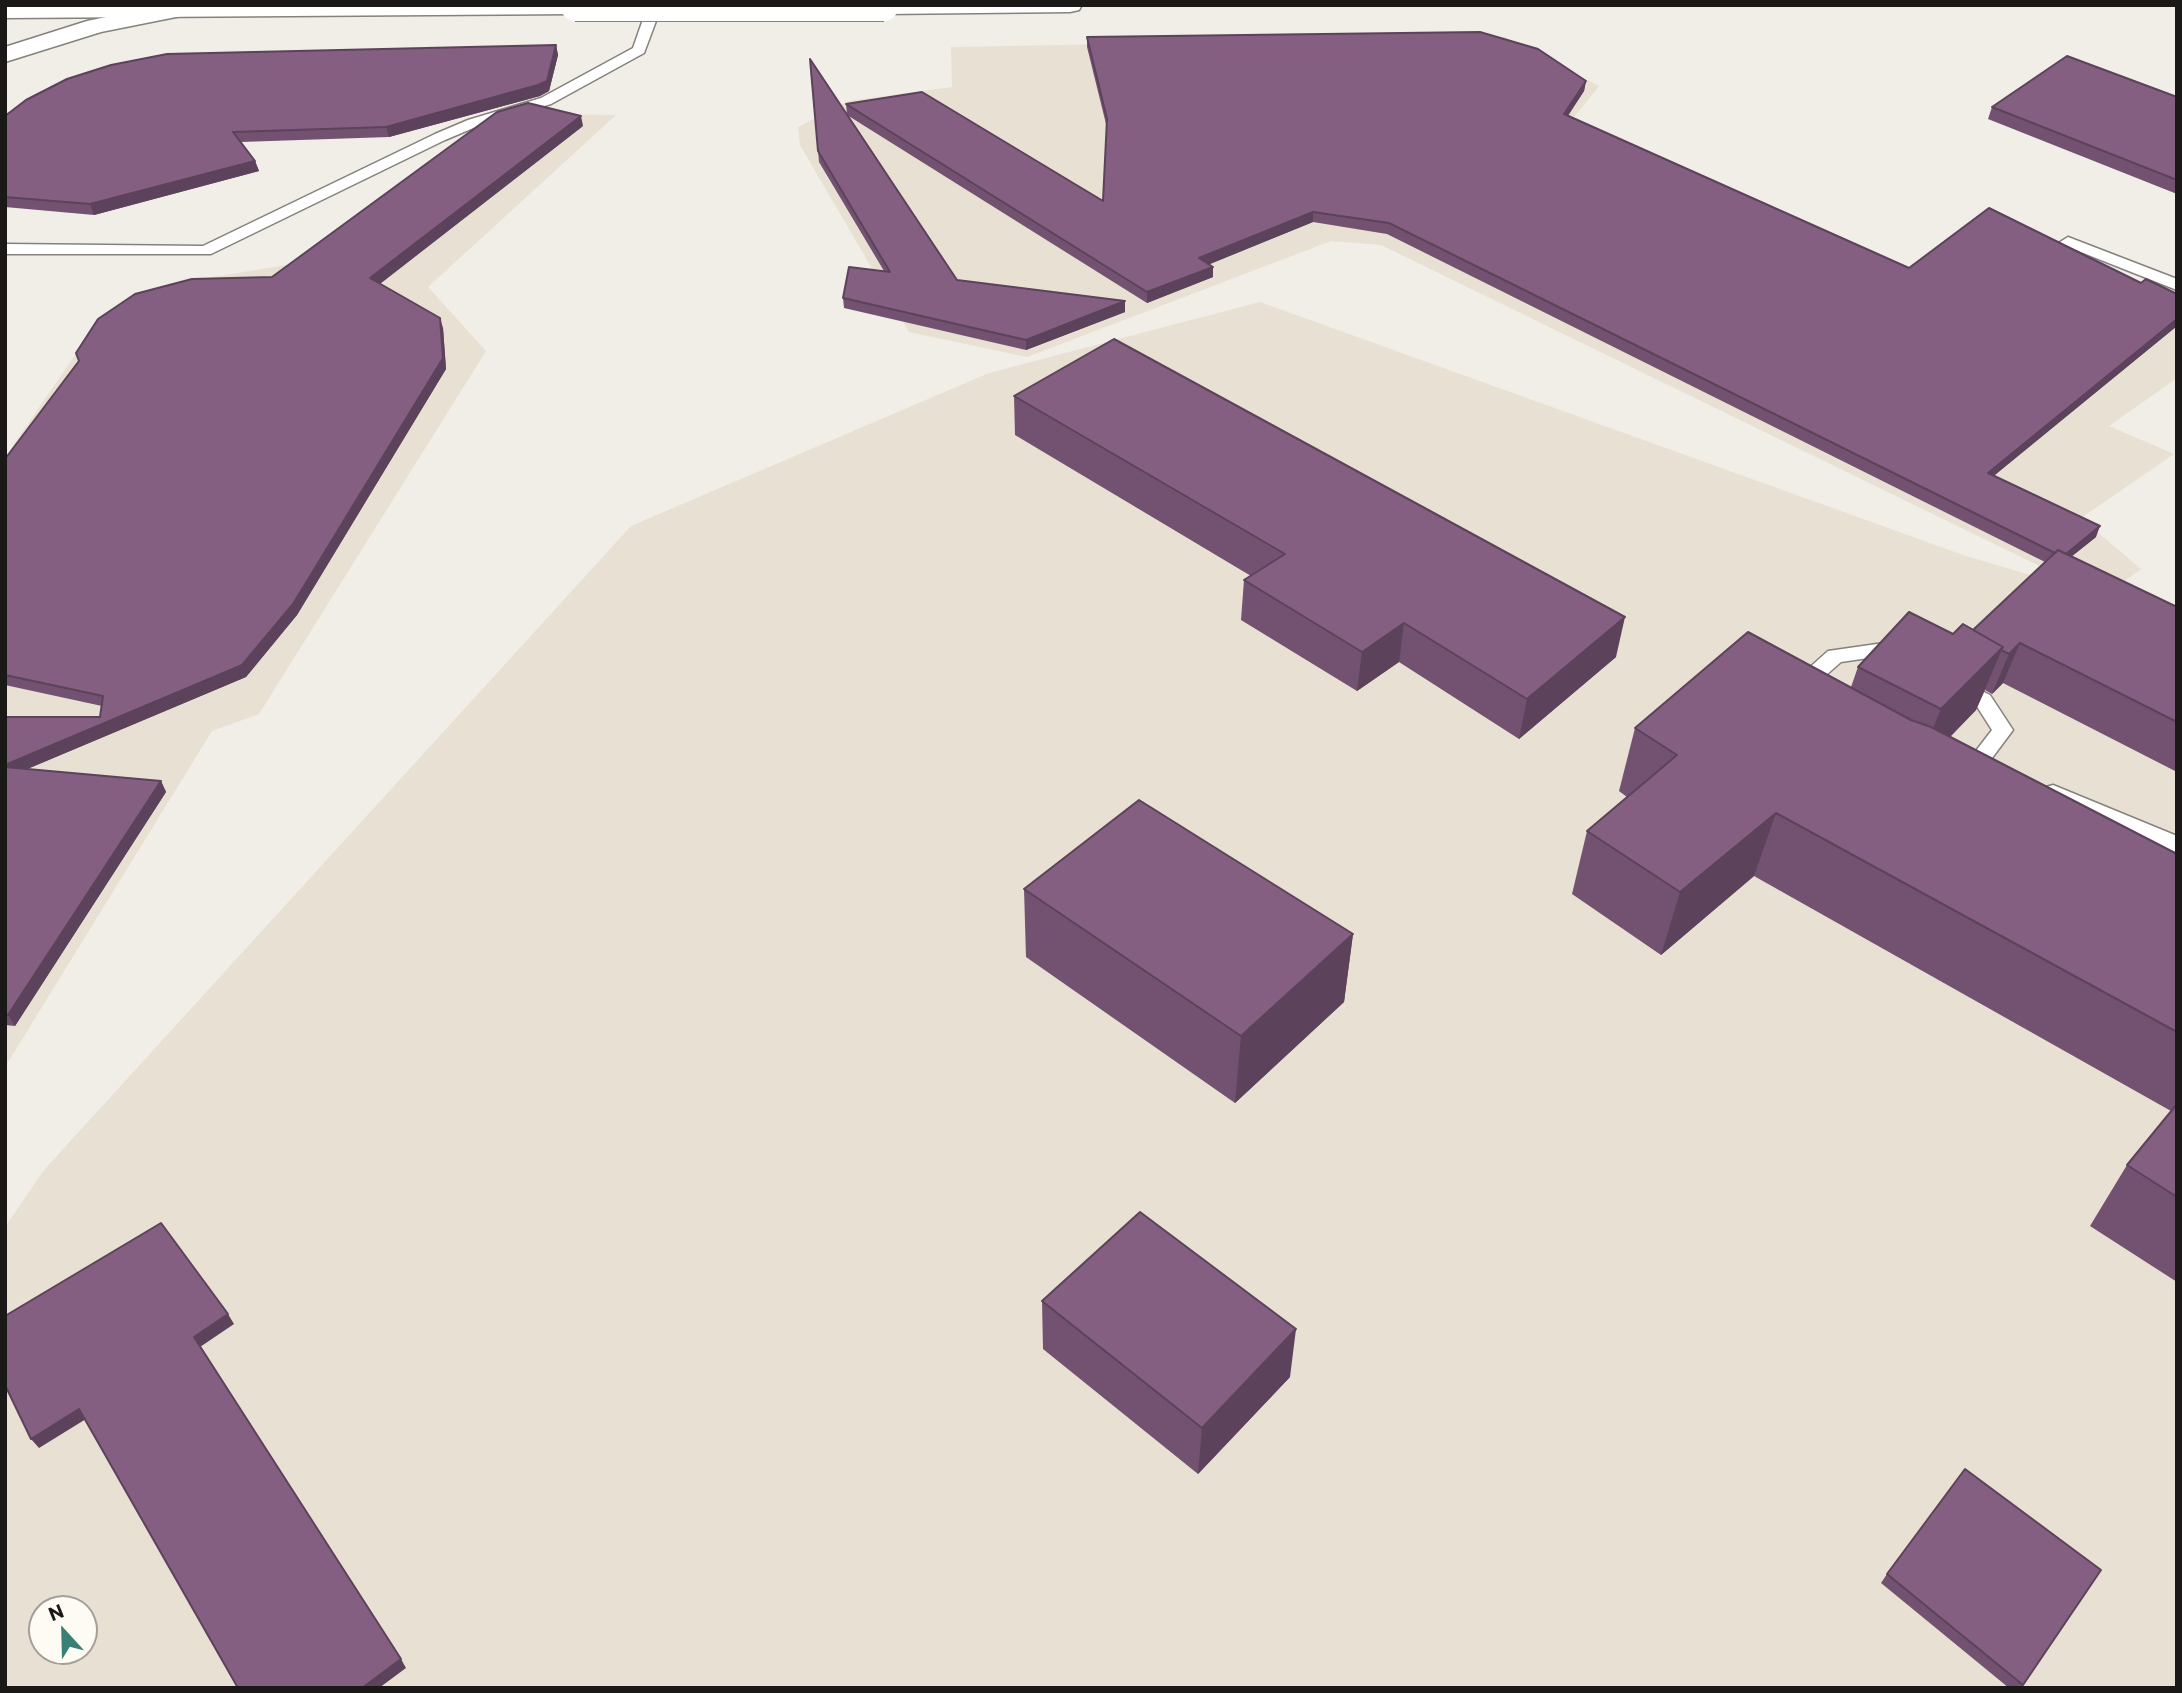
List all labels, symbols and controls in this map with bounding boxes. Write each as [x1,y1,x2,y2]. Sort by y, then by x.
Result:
north arrow [28,1595,98,1665]
text: N [45,1599,67,1625]

